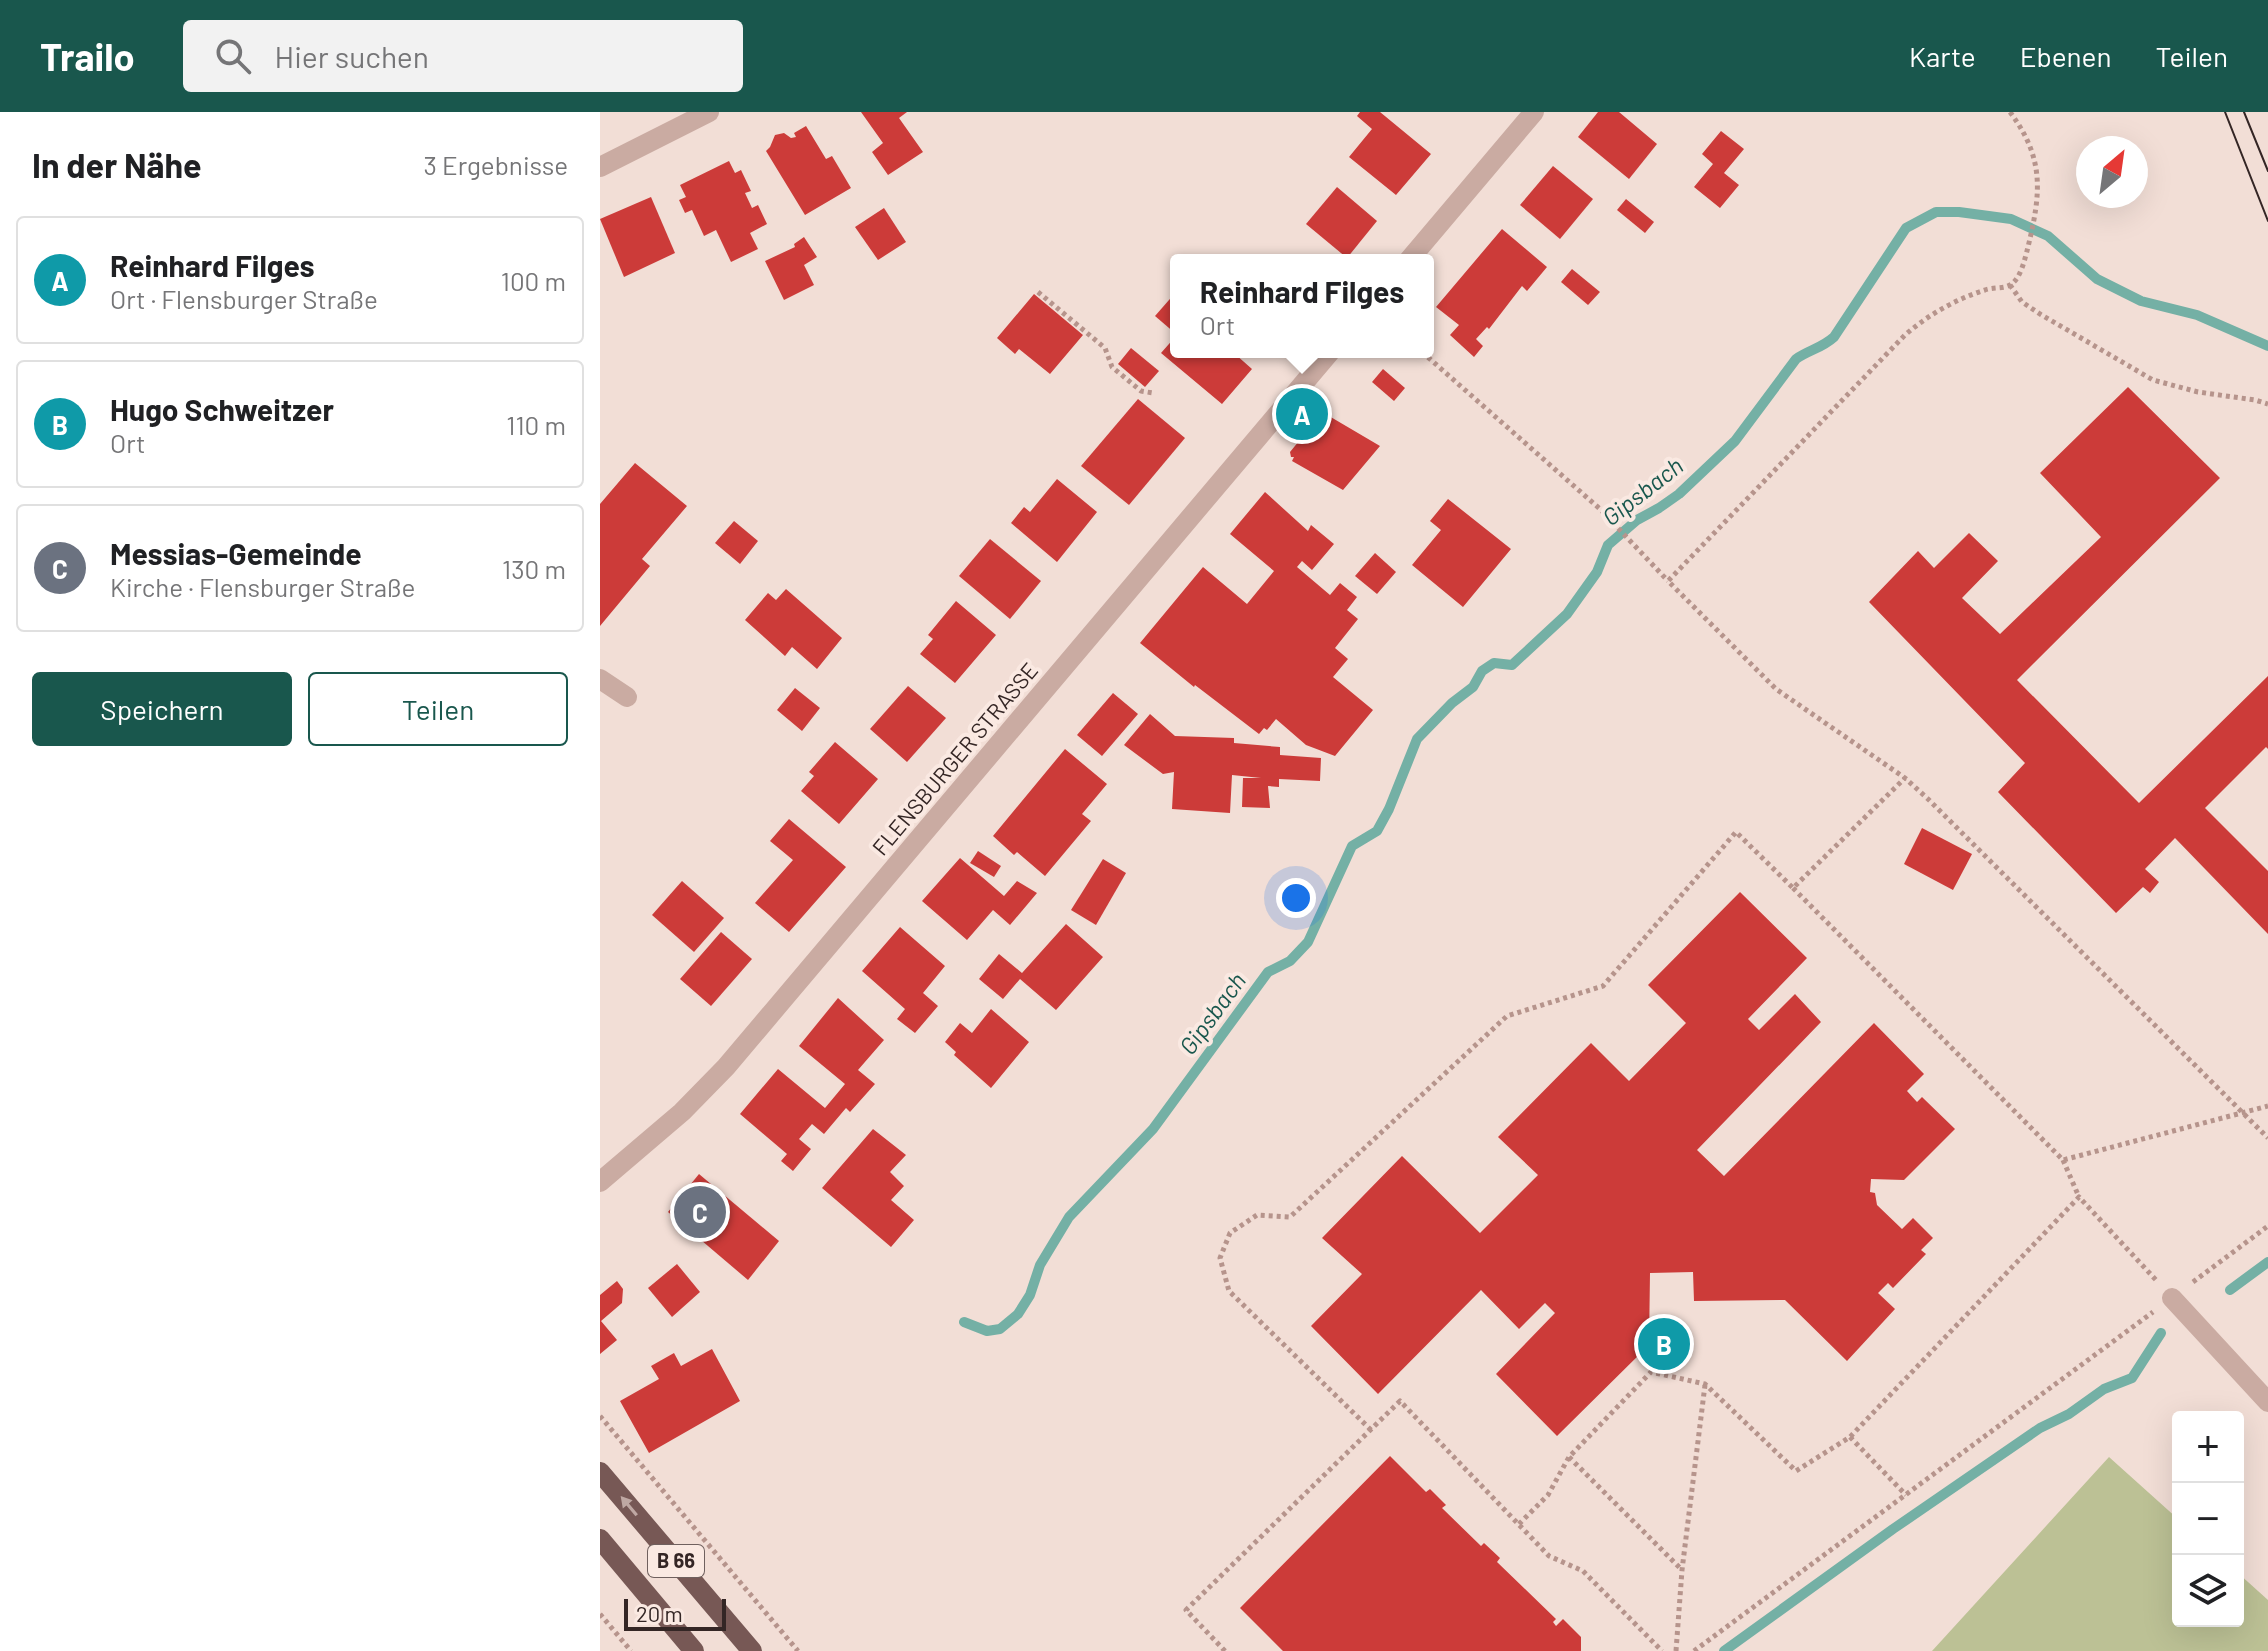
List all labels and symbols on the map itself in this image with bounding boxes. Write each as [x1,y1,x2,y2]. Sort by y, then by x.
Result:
north arrow [2076,136,2148,208]
pin: A [1276,384,1328,444]
water label: Gipsbach [1596,450,1688,531]
street label: FLENSBURGER STRASSE [866,657,1042,860]
your location [1276,878,1316,918]
water label: Gipsbach [1172,966,1251,1060]
pin: C [674,1182,726,1242]
pin: B [1638,1314,1690,1374]
one-way arrow [621,1496,638,1516]
road number: B 66 [648,1545,704,1577]
scale bar [624,1595,726,1631]

